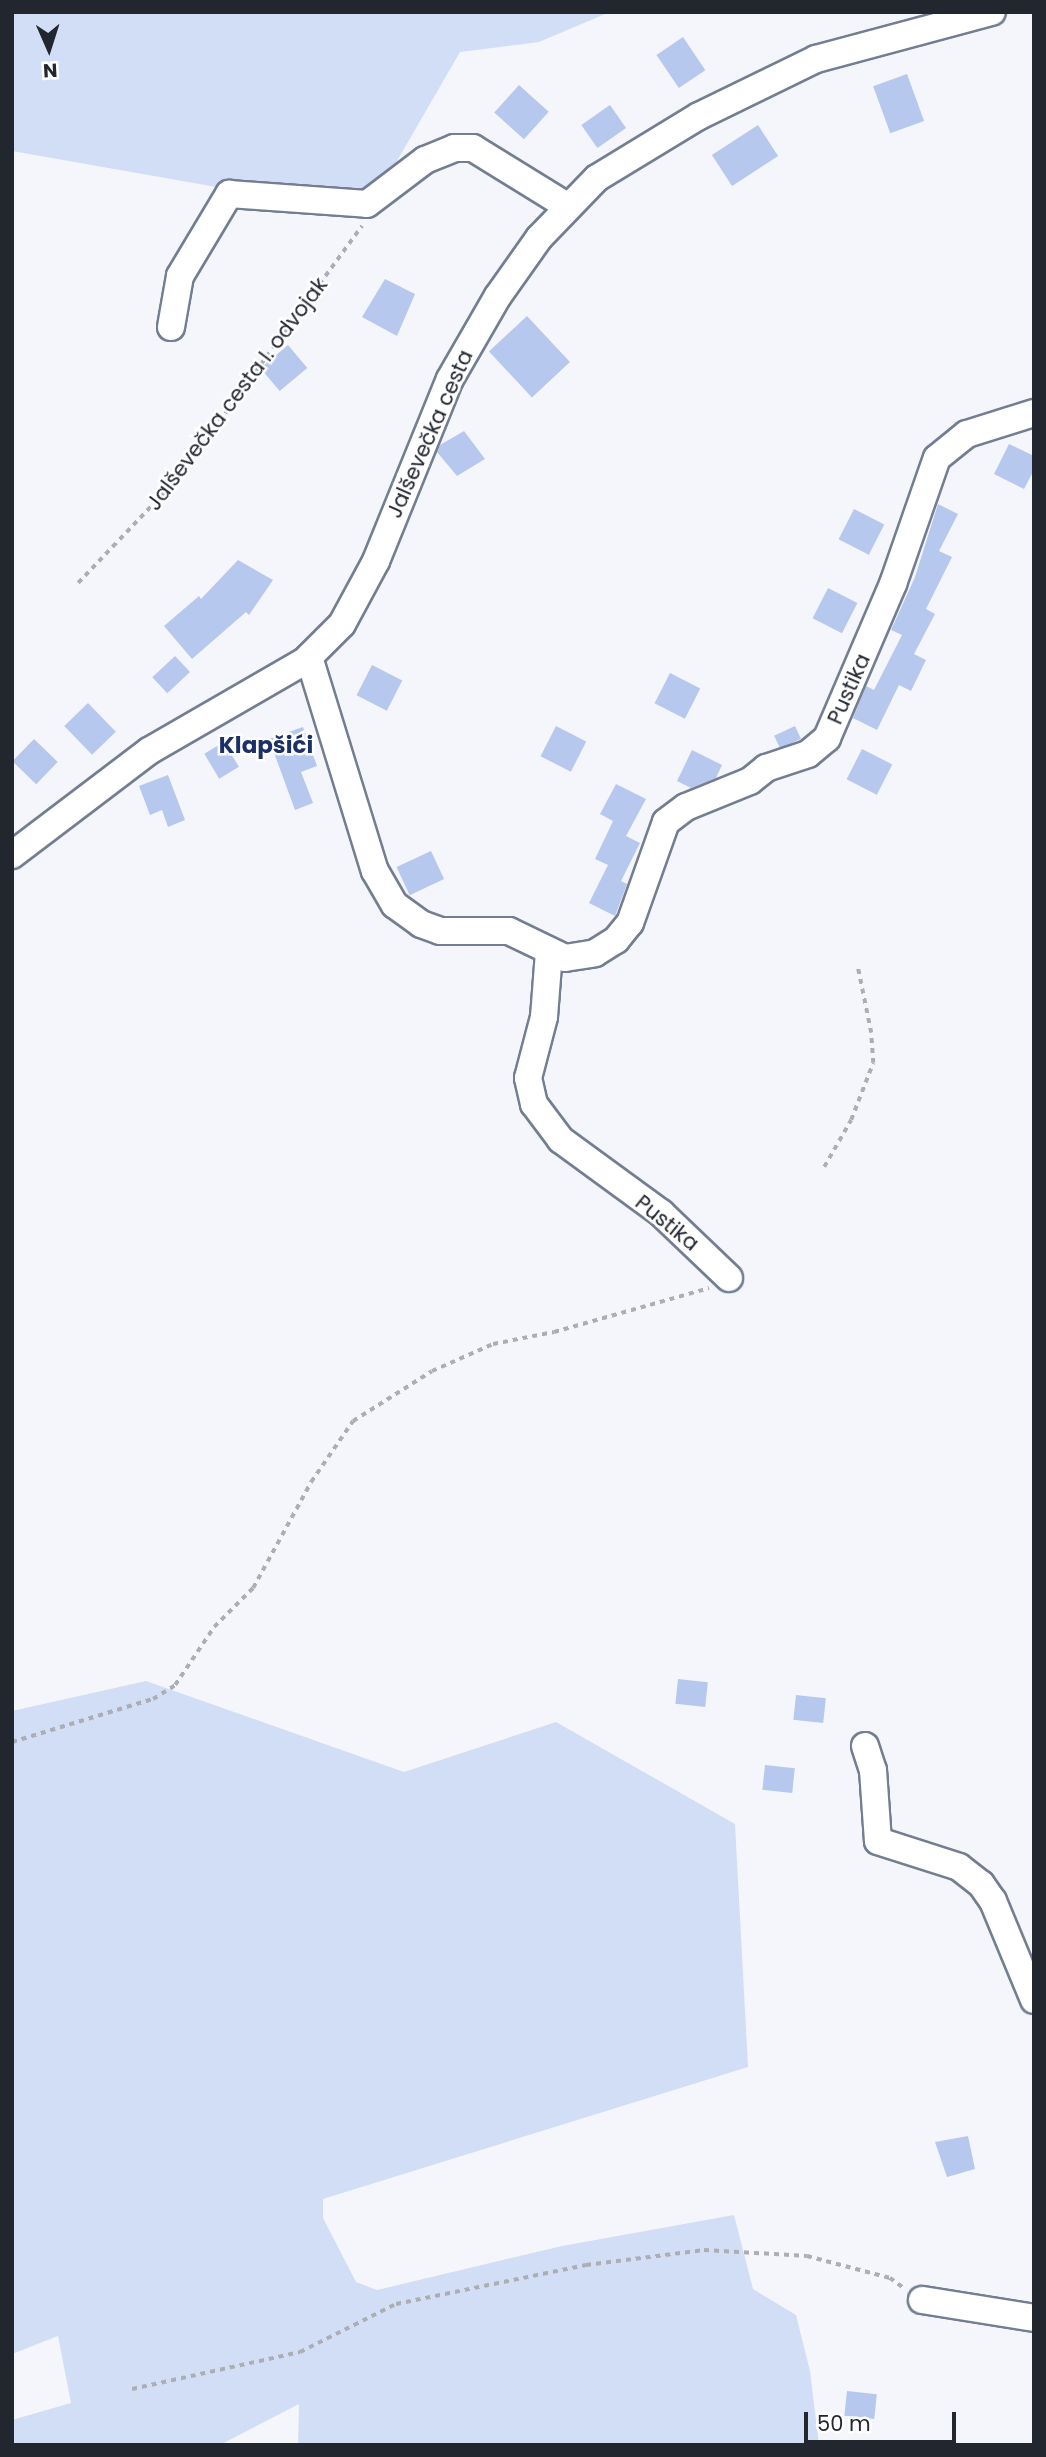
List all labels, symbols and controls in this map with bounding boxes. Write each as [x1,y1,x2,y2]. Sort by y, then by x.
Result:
north arrow [14,14,84,84]
text: N [42,57,58,84]
street label: Jalševečka cesta I. odvojak [141,273,333,515]
street label: Jalševečka cesta [382,346,478,522]
street label: Pustika [822,650,876,728]
district label: Klapšići [219,731,313,759]
street label: Pustika [630,1190,704,1256]
scale bar [808,2398,960,2442]
text: 50 m [817,2409,871,2438]

